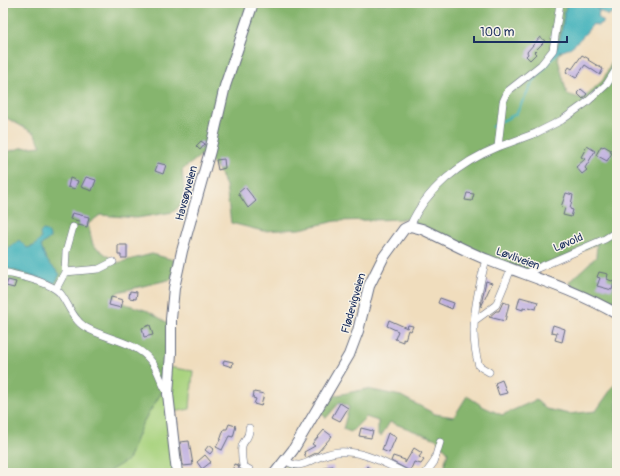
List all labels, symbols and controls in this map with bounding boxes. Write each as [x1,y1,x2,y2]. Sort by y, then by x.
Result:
scale bar [474,18,567,44]
text: 100 m [480,25,515,40]
street label: Havsøyveien [173,164,200,222]
street label: Løvold [551,230,585,254]
street label: Løvliveien [494,245,542,272]
street label: Flødevigveien [339,271,368,335]

